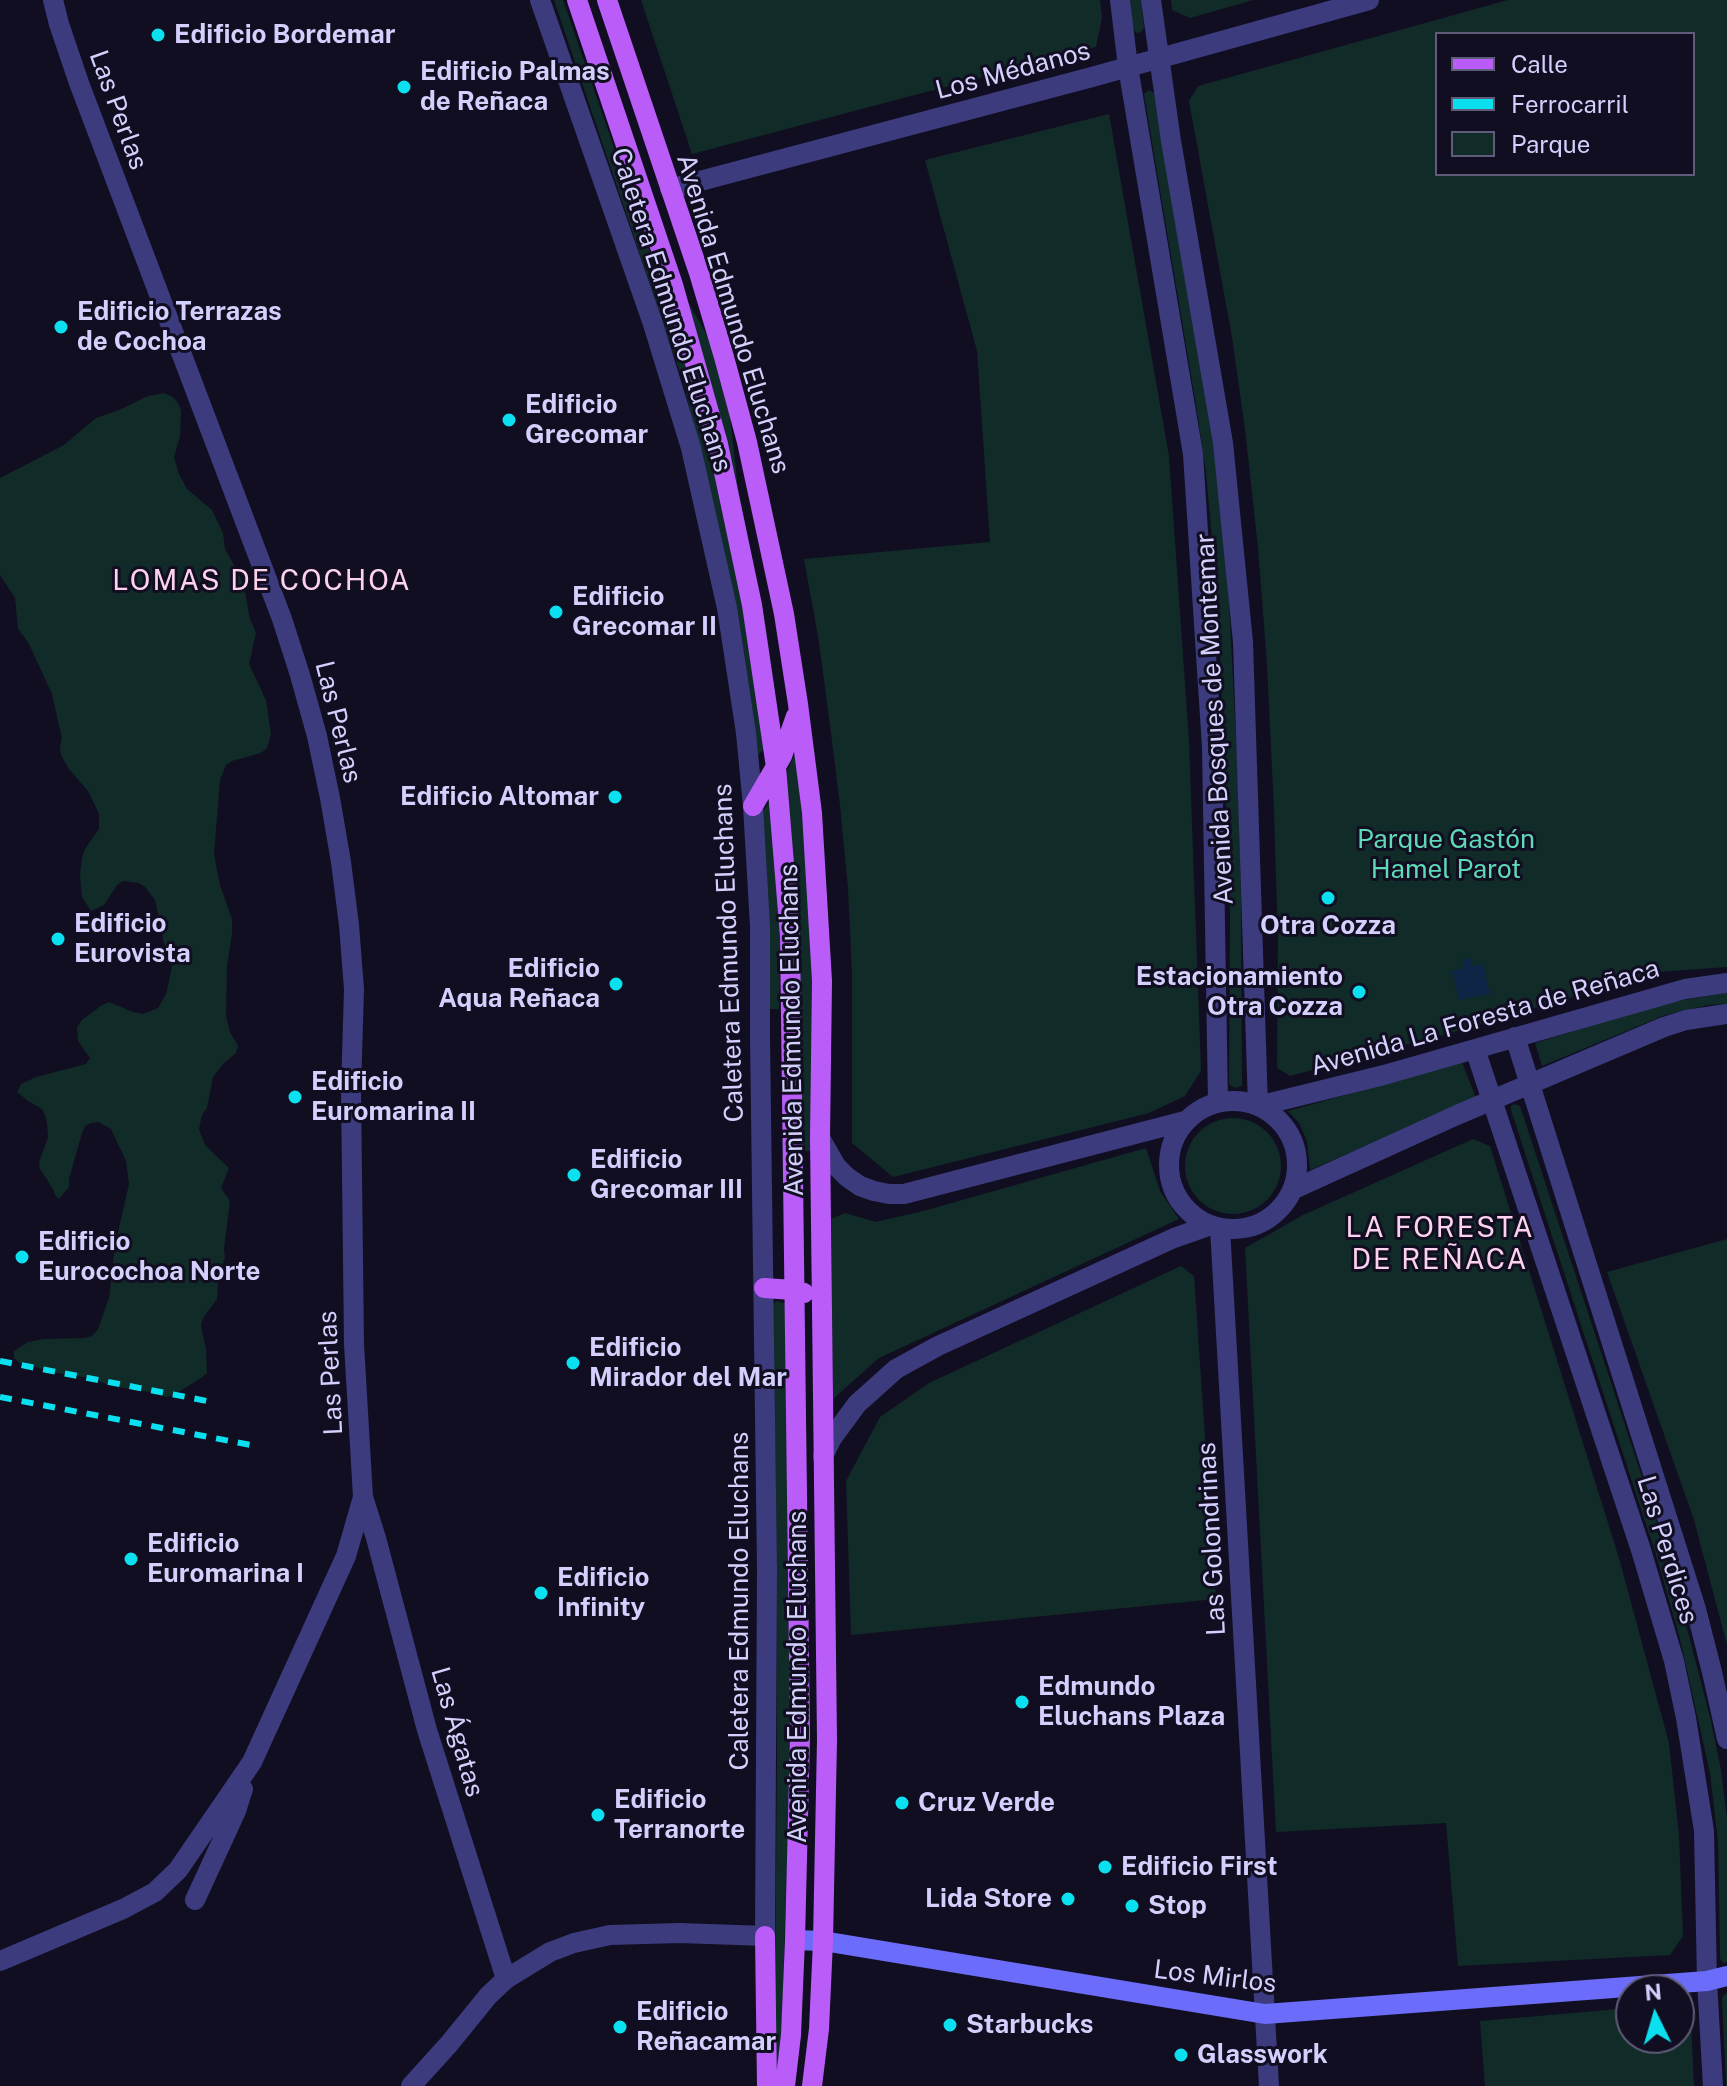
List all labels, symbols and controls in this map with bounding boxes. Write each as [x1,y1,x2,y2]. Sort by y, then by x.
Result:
place label: Edificio Bordemar [174,19,395,51]
marker: Edificio Bordemar [149,26,167,44]
legend [1435,32,1695,176]
street label: Los Médanos [932,35,1094,107]
street label: Las Perlas [82,46,154,174]
text: Calle [1511,50,1568,78]
place label: Edificio Palmas de Reñaca [420,56,610,118]
marker: Edificio Palmas de Reñaca [395,78,413,96]
text: Ferrocarril [1511,90,1629,118]
text: Parque [1511,130,1590,158]
street label: Caletera Edmundo Eluchans [604,144,738,476]
street label: Avenida Edmundo Eluchans [669,150,797,478]
place label: Edificio Terrazas de Cochoa [77,296,282,358]
marker: Edificio Terrazas de Cochoa [52,318,70,336]
place label: Edificio Grecomar [525,389,648,450]
marker: Edificio Grecomar [500,411,518,429]
street label: Avenida Bosques de Montemar [1190,532,1240,906]
district label: LOMAS DE COCHOA [112,564,412,598]
place label: Edificio Grecomar II [572,581,717,642]
marker: Edificio Grecomar II [547,603,565,621]
street label: Las Perlas [308,658,368,786]
place label: Edificio Altomar [400,781,599,813]
street label: Caletera Edmundo Eluchans [707,783,751,1123]
marker: Edificio Altomar [606,788,624,806]
park label: Parque Gastón Hamel Parot [1357,824,1535,886]
street label: Avenida Edmundo Eluchans [773,863,811,1197]
marker: Otra Cozza [1319,889,1337,907]
place label: Edificio Eurovista [74,908,191,970]
place label: Otra Cozza [1260,910,1396,942]
marker: Edificio Eurovista [49,930,67,948]
place label: Edificio Aqua Reñaca [438,953,600,1014]
street label: Avenida La Foresta de Reñaca [1307,953,1663,1083]
place label: Estacionamiento Otra Cozza [1136,961,1343,1022]
marker: Edificio Aqua Reñaca [607,975,625,993]
marker: Estacionamiento Otra Cozza [1350,983,1368,1001]
place label: Edificio Euromarina II [311,1066,476,1128]
marker: Edificio Euromarina II [286,1088,304,1106]
place label: Edificio Grecomar III [590,1144,743,1206]
marker: Edificio Grecomar III [565,1166,583,1184]
district label: LA FORESTA DE REÑACA [1345,1211,1535,1277]
place label: Edificio Eurocochoa Norte [38,1226,261,1288]
marker: Edificio Eurocochoa Norte [13,1248,31,1266]
street label: Las Perlas [312,1310,350,1436]
place label: Edificio Mirador del Mar [589,1332,787,1394]
marker: Edificio Mirador del Mar [564,1354,582,1372]
street label: Caletera Edmundo Eluchans [724,1432,756,1770]
street label: Las Golondrinas [1191,1441,1233,1637]
street label: Las Perdices [1630,1472,1704,1628]
street label: Avenida Edmundo Eluchans [782,1511,814,1843]
place label: Edificio Euromarina I [147,1528,304,1590]
marker: Edificio Euromarina I [122,1550,140,1568]
place label: Edificio Infinity [557,1562,650,1624]
marker: Edificio Infinity [532,1584,550,1602]
street label: Las Ágatas [424,1664,490,1800]
place label: Edmundo Eluchans Plaza [1038,1671,1225,1732]
marker: Edmundo Eluchans Plaza [1013,1693,1031,1711]
place label: Edificio Terranorte [614,1784,745,1846]
place label: Cruz Verde [918,1787,1055,1819]
marker: Cruz Verde [893,1794,911,1812]
marker: Edificio Terranorte [589,1806,607,1824]
place label: Edificio First [1121,1851,1278,1883]
marker: Edificio First [1096,1858,1114,1876]
place label: Lida Store [925,1883,1052,1915]
marker: Lida Store [1059,1890,1077,1908]
place label: Stop [1148,1890,1207,1922]
marker: Stop [1123,1897,1141,1915]
street label: Los Mirlos [1152,1954,1278,2000]
north arrow [1615,1974,1695,2054]
text: N [1643,1978,1663,2006]
place label: Edificio Reñacamar [636,1996,776,2058]
place label: Starbucks [966,2009,1093,2041]
marker: Starbucks [941,2016,959,2034]
marker: Edificio Reñacamar [611,2018,629,2036]
place label: Glasswork [1197,2039,1328,2071]
marker: Glasswork [1172,2046,1190,2064]

